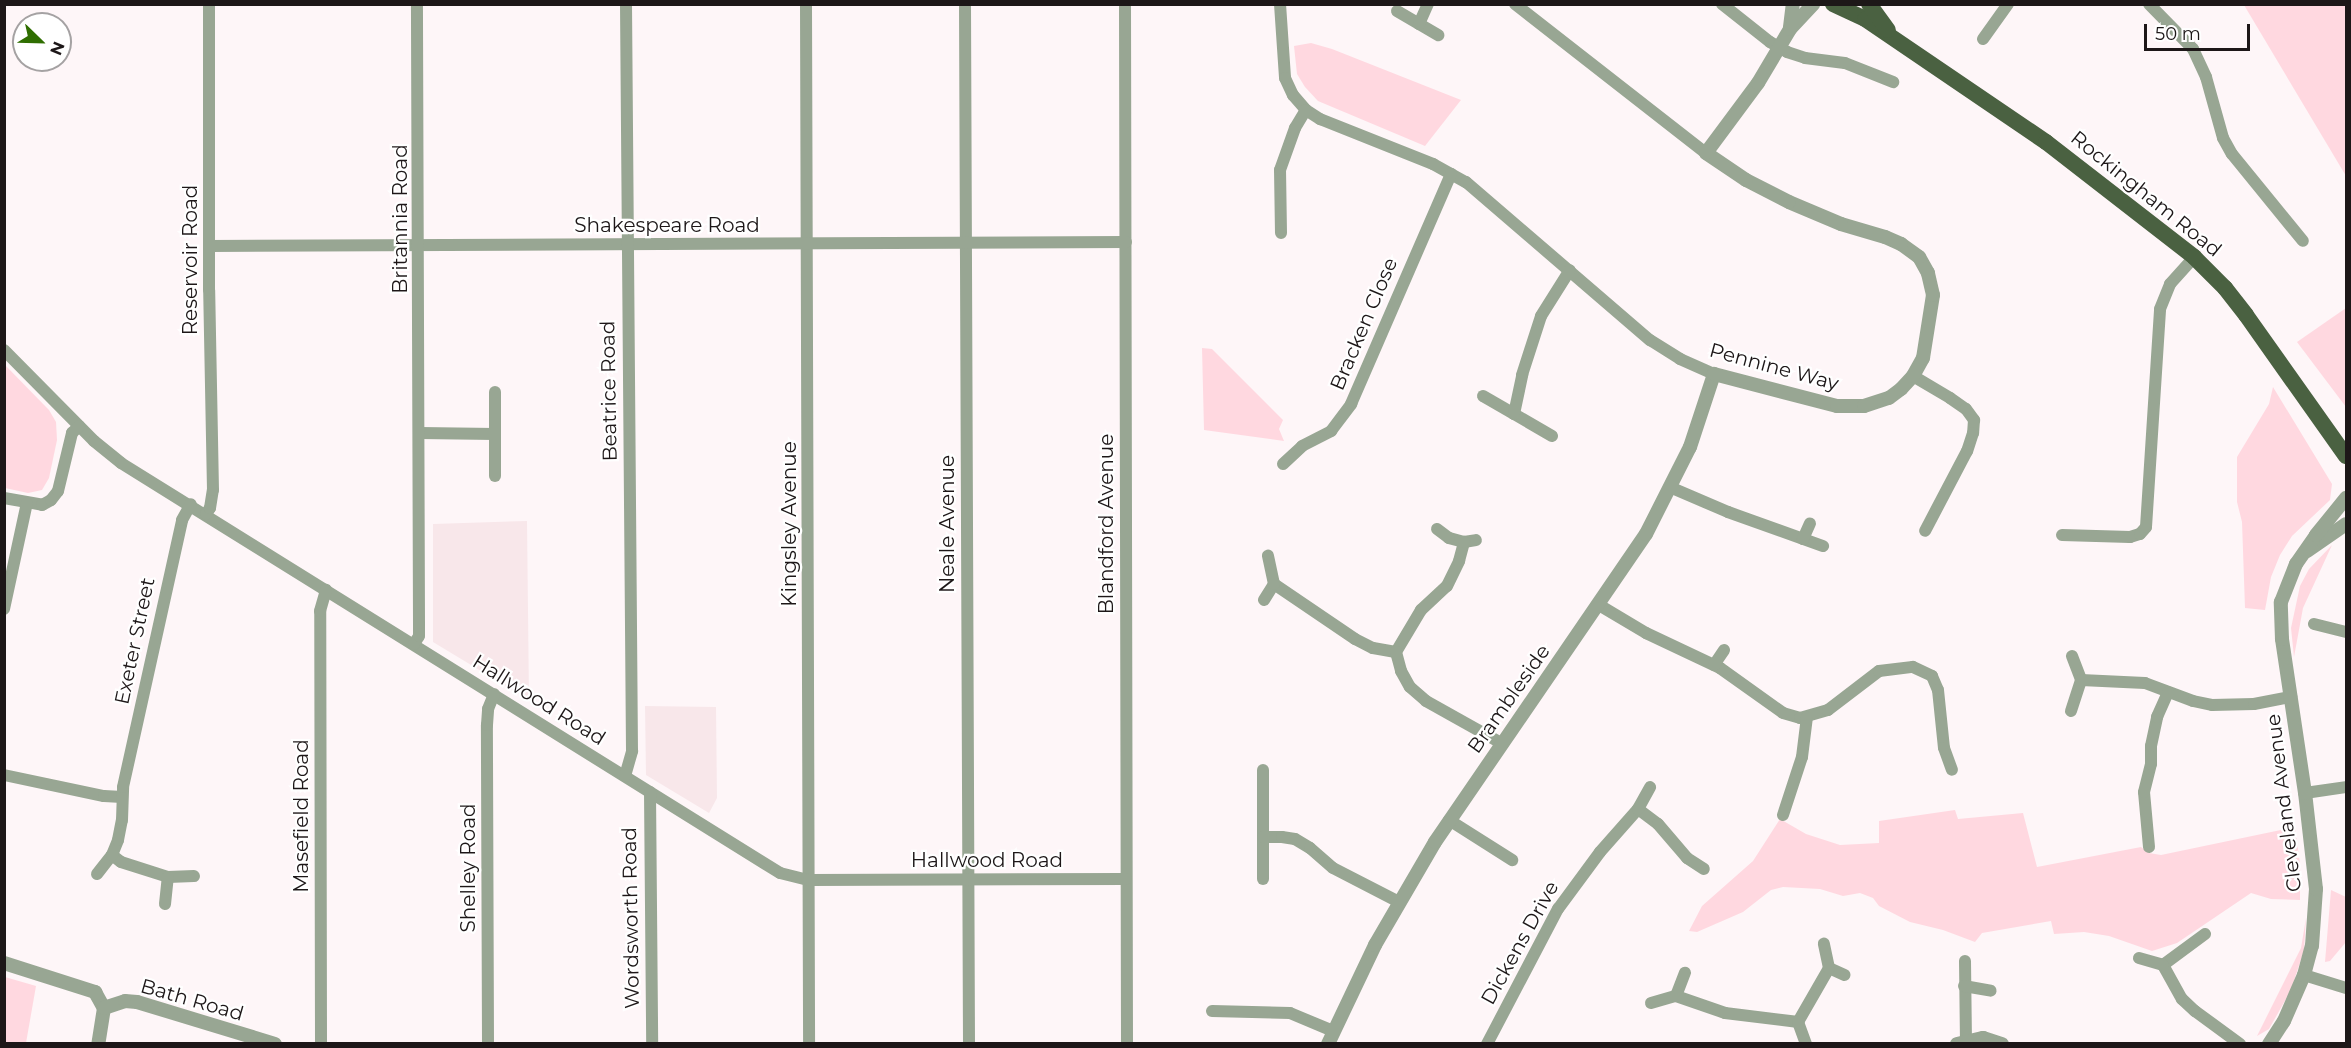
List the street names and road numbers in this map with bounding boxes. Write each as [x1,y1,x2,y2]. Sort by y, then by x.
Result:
street label: Rockingham Road [2066,126,2226,262]
street label: Britannia Road [388,144,412,294]
street label: Reservoir Road [178,185,202,335]
street label: Shakespeare Road [574,213,760,237]
street label: Bracken Close [1325,254,1403,394]
street label: Beatrice Road [596,320,622,462]
street label: Pennine Way [1707,338,1841,396]
street label: Blandford Avenue [1094,434,1118,614]
street label: Kingsley Avenue [777,441,801,607]
street label: Neale Avenue [935,455,959,593]
street label: Exeter Street [110,575,160,707]
street label: Brambleside [1463,640,1555,758]
street label: Hallwood Road [468,649,610,751]
street label: Cleveland Avenue [2261,713,2307,893]
street label: Masefield Road [289,739,313,893]
street label: Shelley Road [456,804,480,932]
street label: Wordsworth Road [617,827,645,1009]
street label: Hallwood Road [911,848,1063,872]
street label: Dickens Drive [1476,877,1564,1009]
street label: Bath Road [138,974,246,1026]

